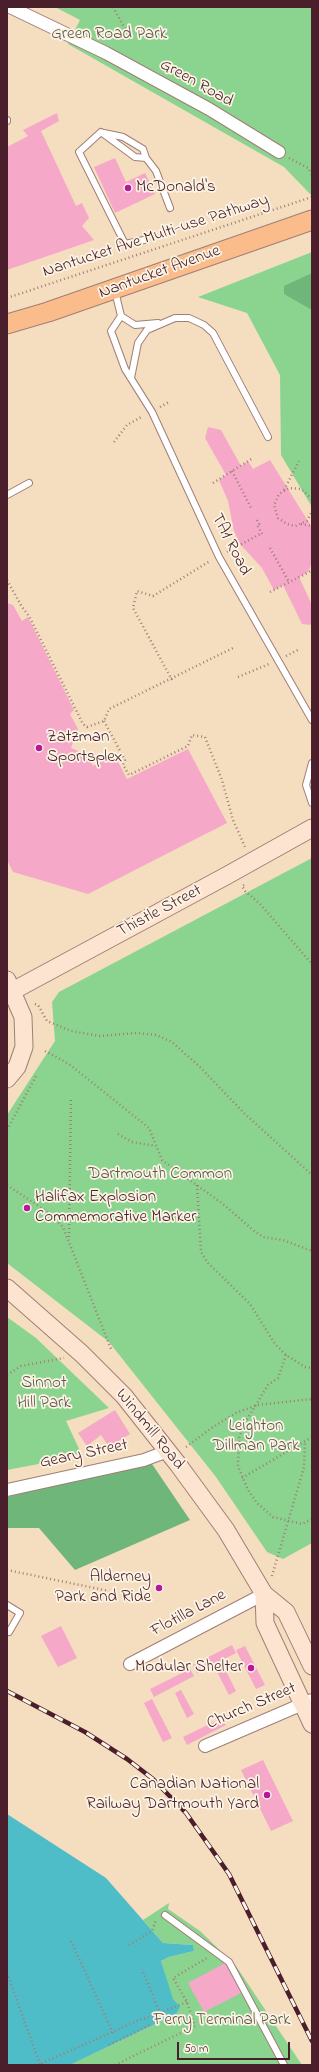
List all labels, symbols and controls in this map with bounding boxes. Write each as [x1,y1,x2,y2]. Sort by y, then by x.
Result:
park label: Green Road Park [51,25,167,45]
street label: Green Road [156,56,236,112]
place label: McDonald's [136,178,216,198]
marker: McDonald's [123,183,133,193]
street label: Nantucket Ave Multi-use Pathway [41,191,271,283]
street label: Nantucket Avenue [96,242,224,304]
street label: TA1 Road [206,511,254,579]
place label: Zatzman Sportsplex [47,728,122,768]
marker: Zatzman Sportsplex [34,743,44,753]
street label: Thistle Street [114,881,206,943]
park label: Dartmouth Common [88,1165,232,1185]
place label: Halifax Explosion Commemorative Marker [35,1188,196,1228]
marker: Halifax Explosion Commemorative Marker [22,1203,32,1213]
park label: Sinnot Hill Park [17,1374,71,1414]
street label: Windmill Road [110,1385,188,1475]
park label: Leighton Dillman Park [213,1417,299,1457]
street label: Geary Street [38,1436,130,1474]
place label: Alderney Park and Ride [55,1568,151,1608]
marker: Alderney Park and Ride [154,1583,164,1593]
street label: Flotilla Lane [148,1586,230,1642]
place label: Modular Shelter [135,1658,243,1678]
marker: Modular Shelter [246,1663,256,1673]
street label: Church Street [204,1679,300,1735]
place label: Canadian National Railway Dartmouth Yard [86,1775,259,1815]
marker: Canadian National Railway Dartmouth Yard [262,1790,272,1800]
park label: Ferry Terminal Park [153,2011,291,2031]
scale bar [179,2034,292,2060]
text: 50 m [184,2040,208,2058]

